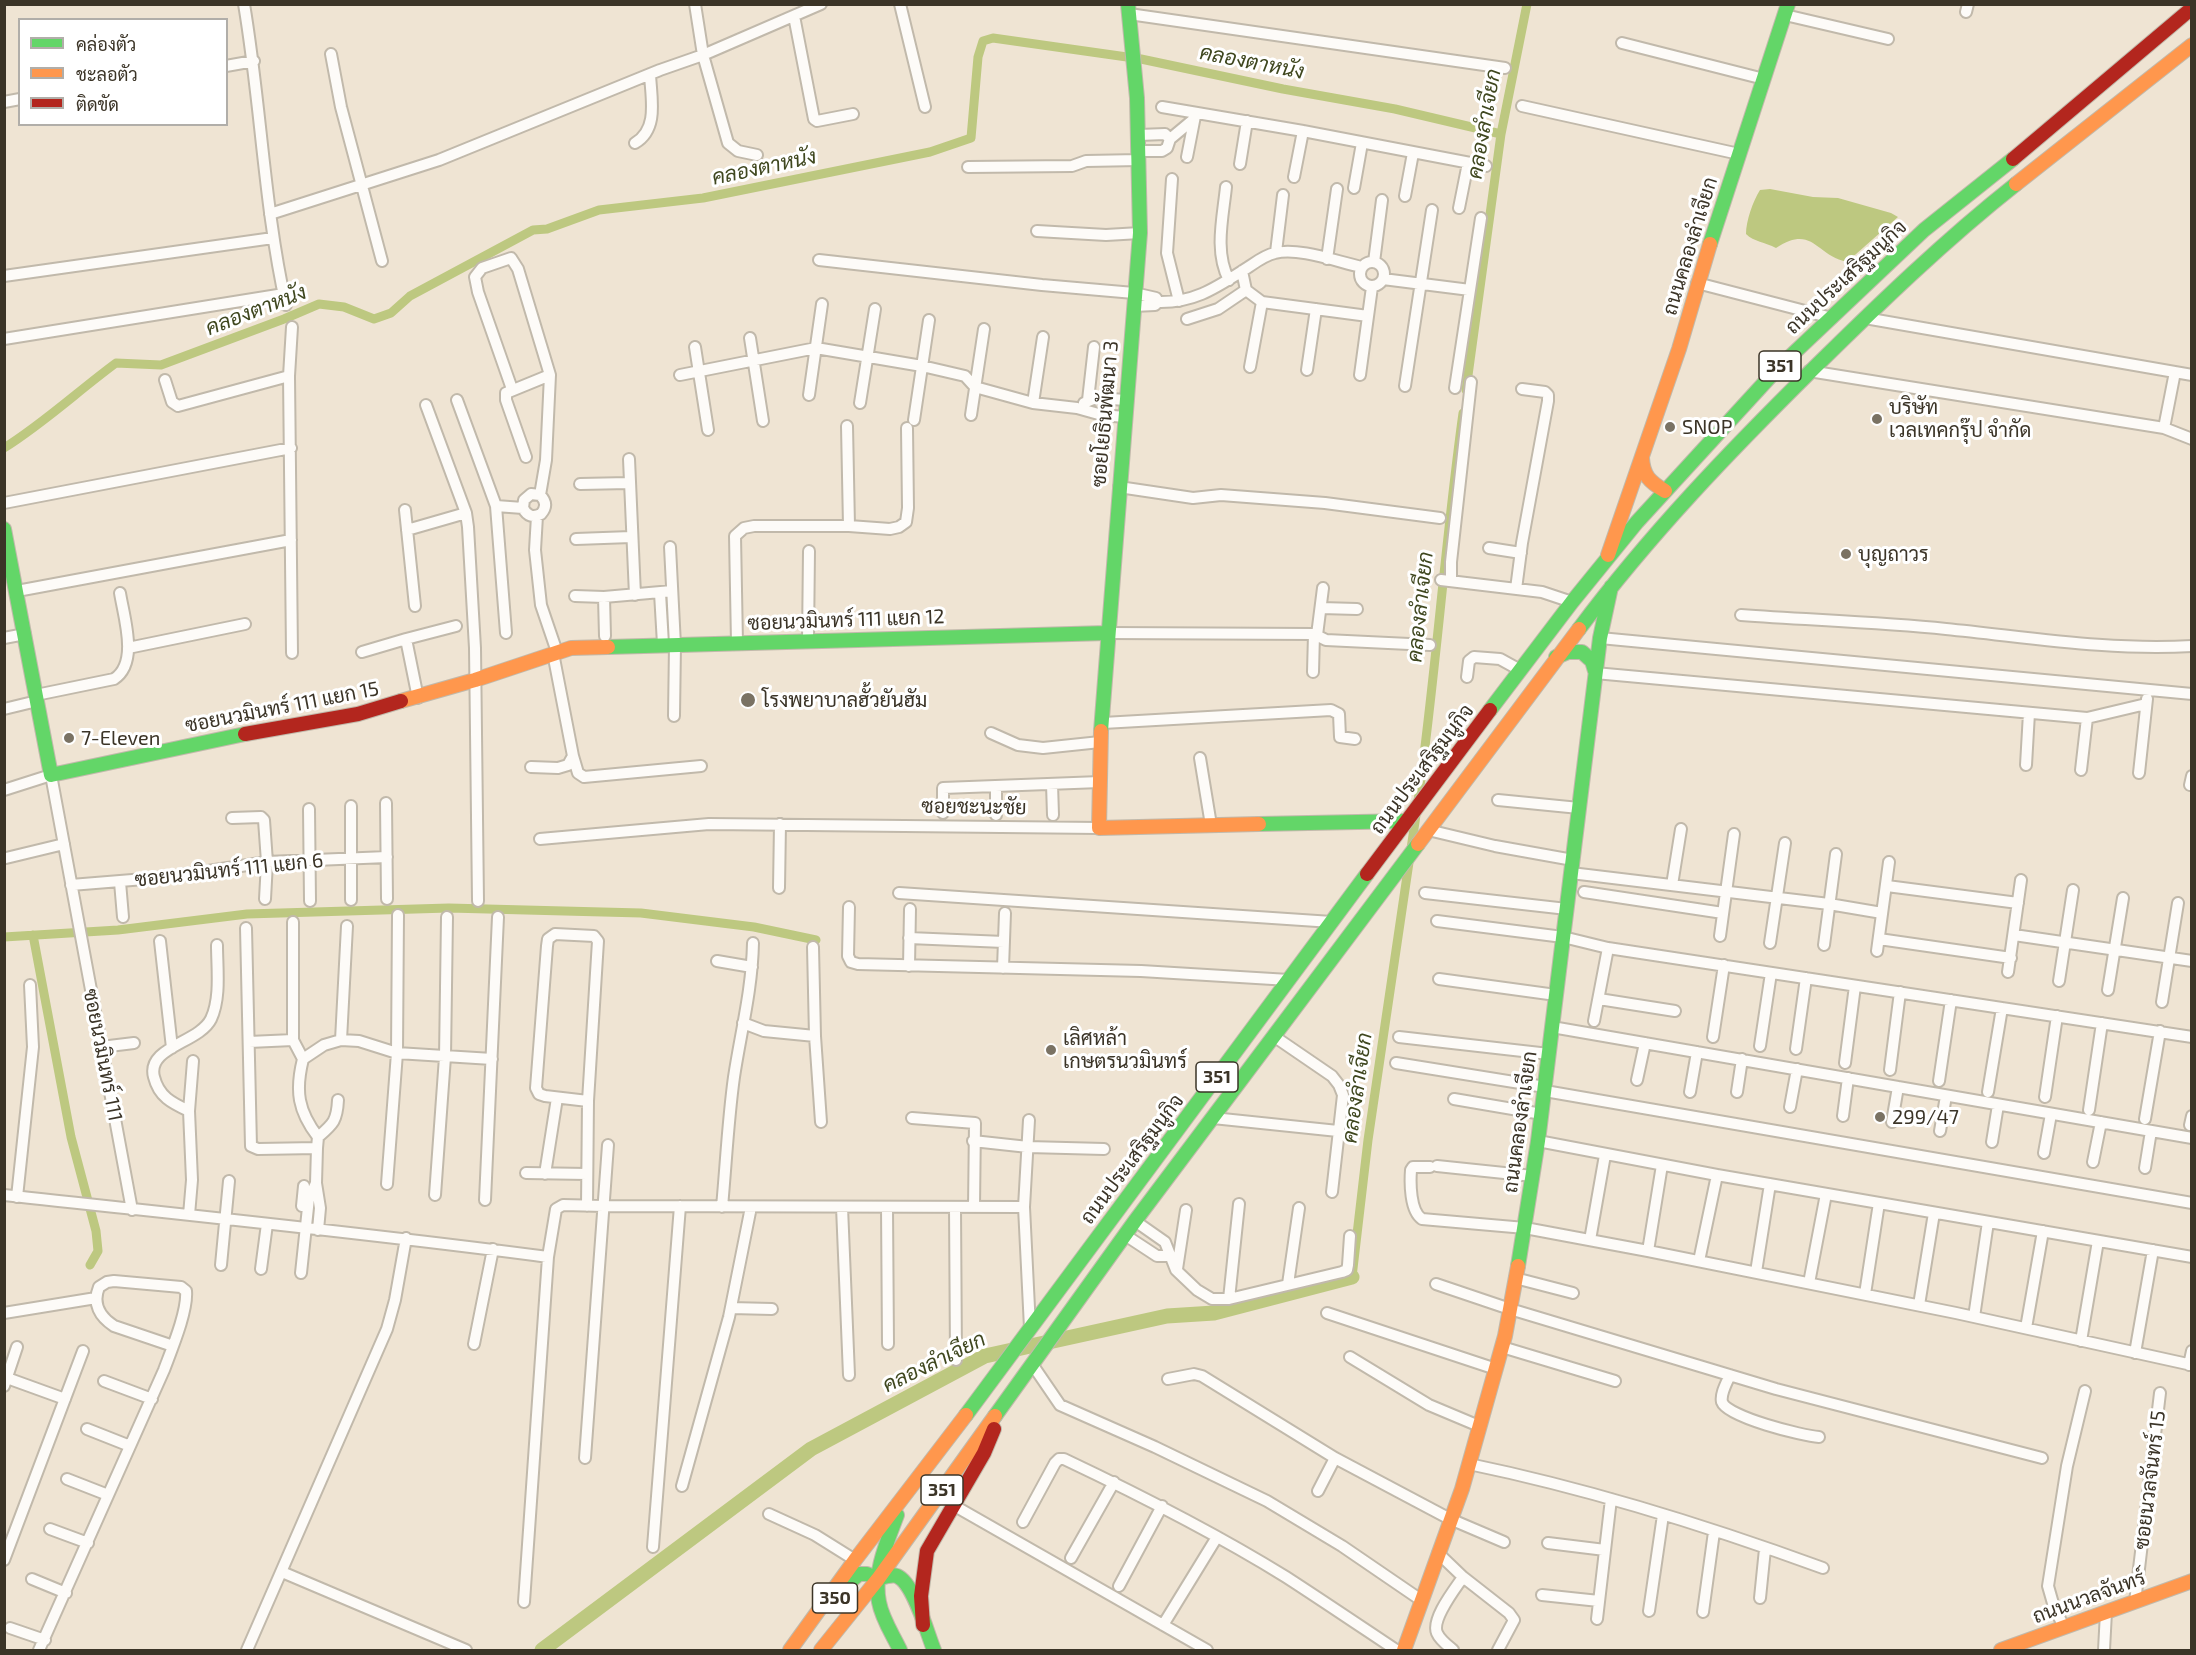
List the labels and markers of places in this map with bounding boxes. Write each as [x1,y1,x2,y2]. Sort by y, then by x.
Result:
place label: บริษัท เวลเทคกรุ๊ป จำกัด [1889,395,2031,442]
marker: บริษัท เวลเทคกรุ๊ป จำกัด [1870,412,1884,426]
place label: SNOP [1682,415,1732,439]
marker: SNOP [1663,420,1677,434]
place label: บุญถาวร [1858,542,1929,566]
marker: บุญถาวร [1839,547,1853,561]
place label: โรงพยาบาลฮั้วยันฮัม [762,688,927,712]
marker: โรงพยาบาลฮั้วยันฮัม [739,691,757,709]
place label: 7-Eleven [81,726,160,750]
marker: 7-Eleven [62,731,76,745]
place label: เลิศหล้า เกษตรนวมินทร์ [1063,1026,1187,1073]
marker: เลิศหล้า เกษตรนวมินทร์ [1044,1043,1058,1057]
place label: 299/47 [1892,1105,1959,1129]
marker: 299/47 [1873,1110,1887,1124]

